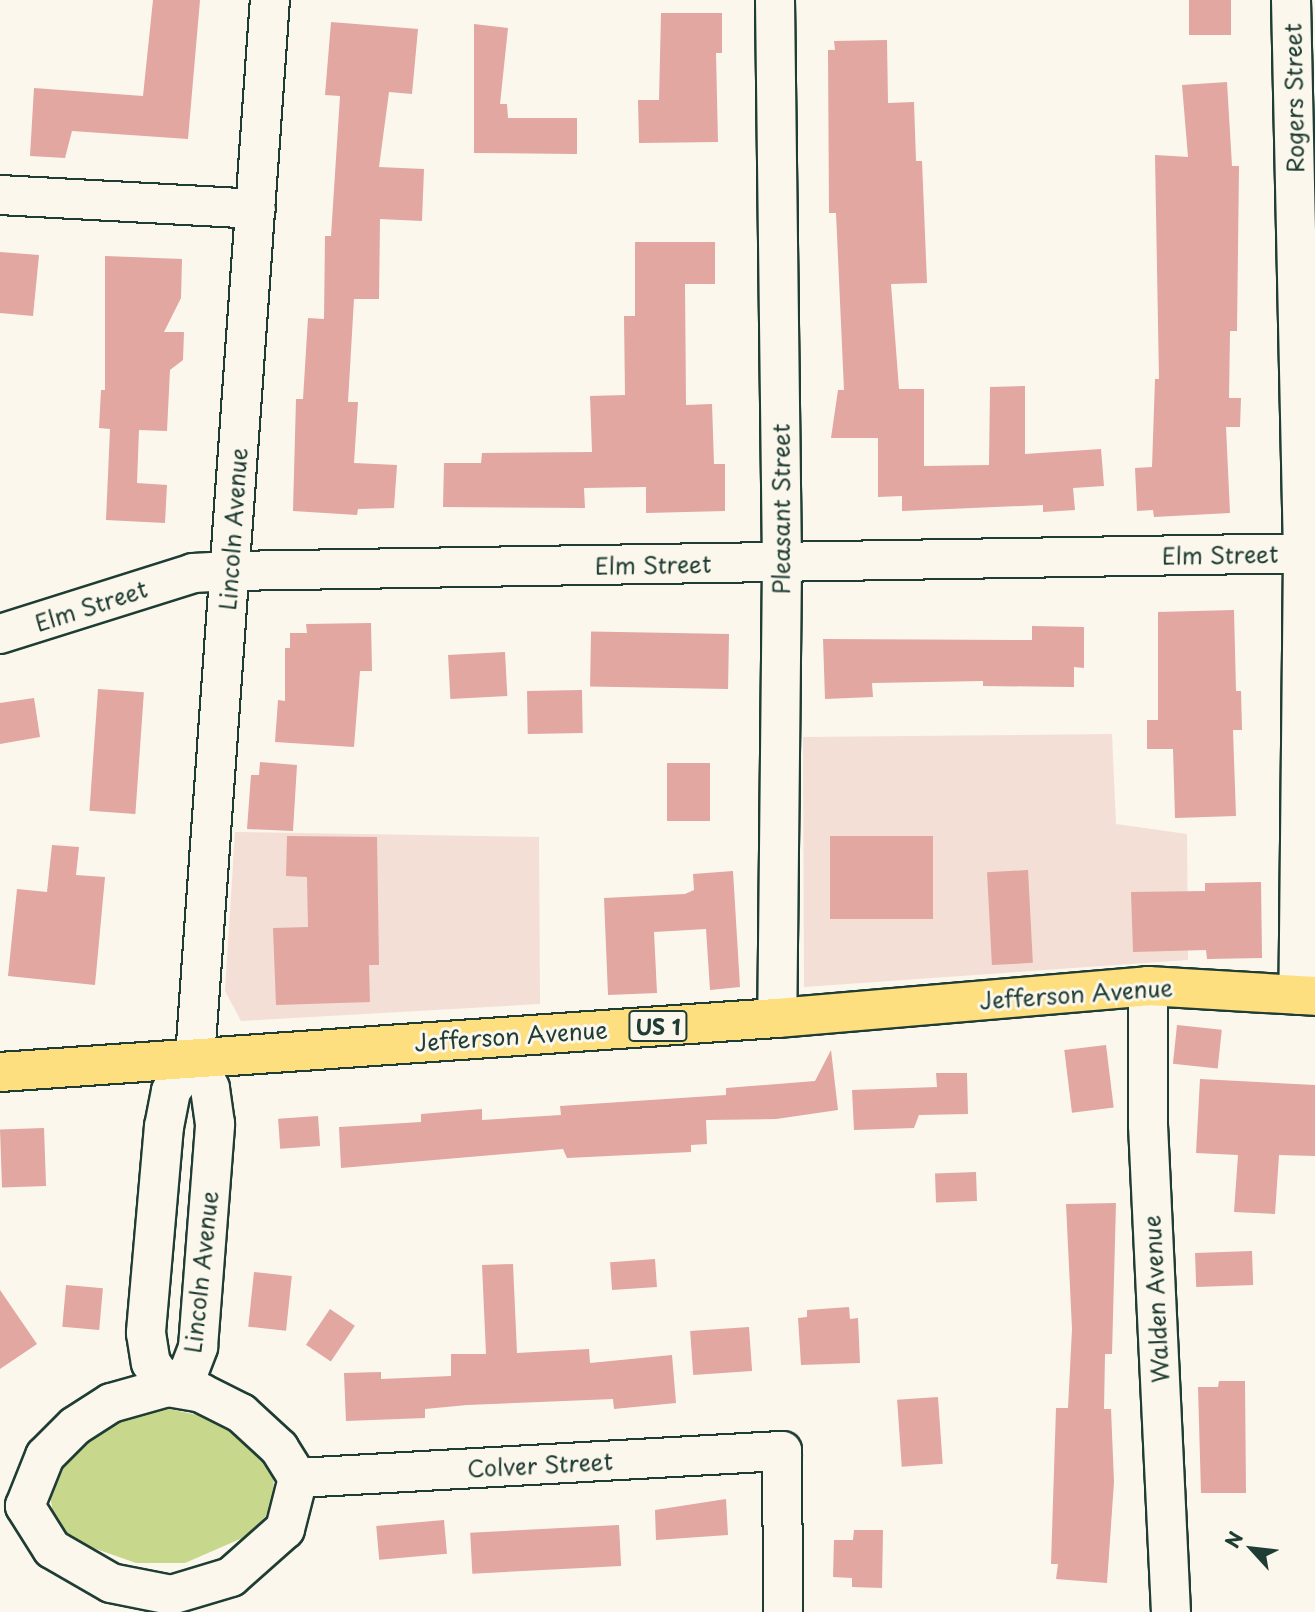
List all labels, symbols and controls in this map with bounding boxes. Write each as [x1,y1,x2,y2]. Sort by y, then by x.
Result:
street label: Rogers Street [1279,23,1309,173]
street label: Pleasant Street [767,423,795,595]
street label: Lincoln Avenue [214,447,252,611]
street label: Elm Street [1161,540,1279,570]
street label: Elm Street [594,550,712,580]
street label: Elm Street [31,575,151,637]
street label: Jefferson Avenue [980,974,1172,1014]
road number: US 1 [626,1009,690,1044]
street label: Jefferson Avenue [415,1016,607,1056]
street label: Lincoln Avenue [179,1190,223,1354]
street label: Walden Avenue [1138,1214,1174,1384]
street label: Colver Street [466,1447,614,1483]
north arrow [1217,1514,1287,1584]
text: N [1217,1526,1249,1553]

